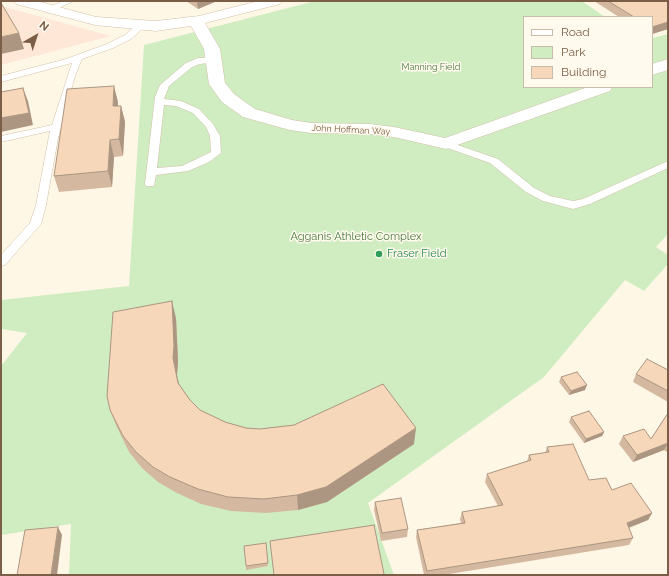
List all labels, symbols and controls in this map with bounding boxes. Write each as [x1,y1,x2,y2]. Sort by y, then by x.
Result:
north arrow [16,16,56,56]
legend [523,16,653,88]
text: N [37,19,51,34]
text: Road [561,25,590,39]
text: Park [561,45,586,59]
park label: Manning Field [402,62,460,72]
text: Building [561,65,607,79]
street label: John Hoffman Way [311,123,391,137]
park label: Agganis Athletic Complex [290,230,422,244]
place label: Fraser Field [387,247,446,261]
marker: Fraser Field [374,249,384,259]

